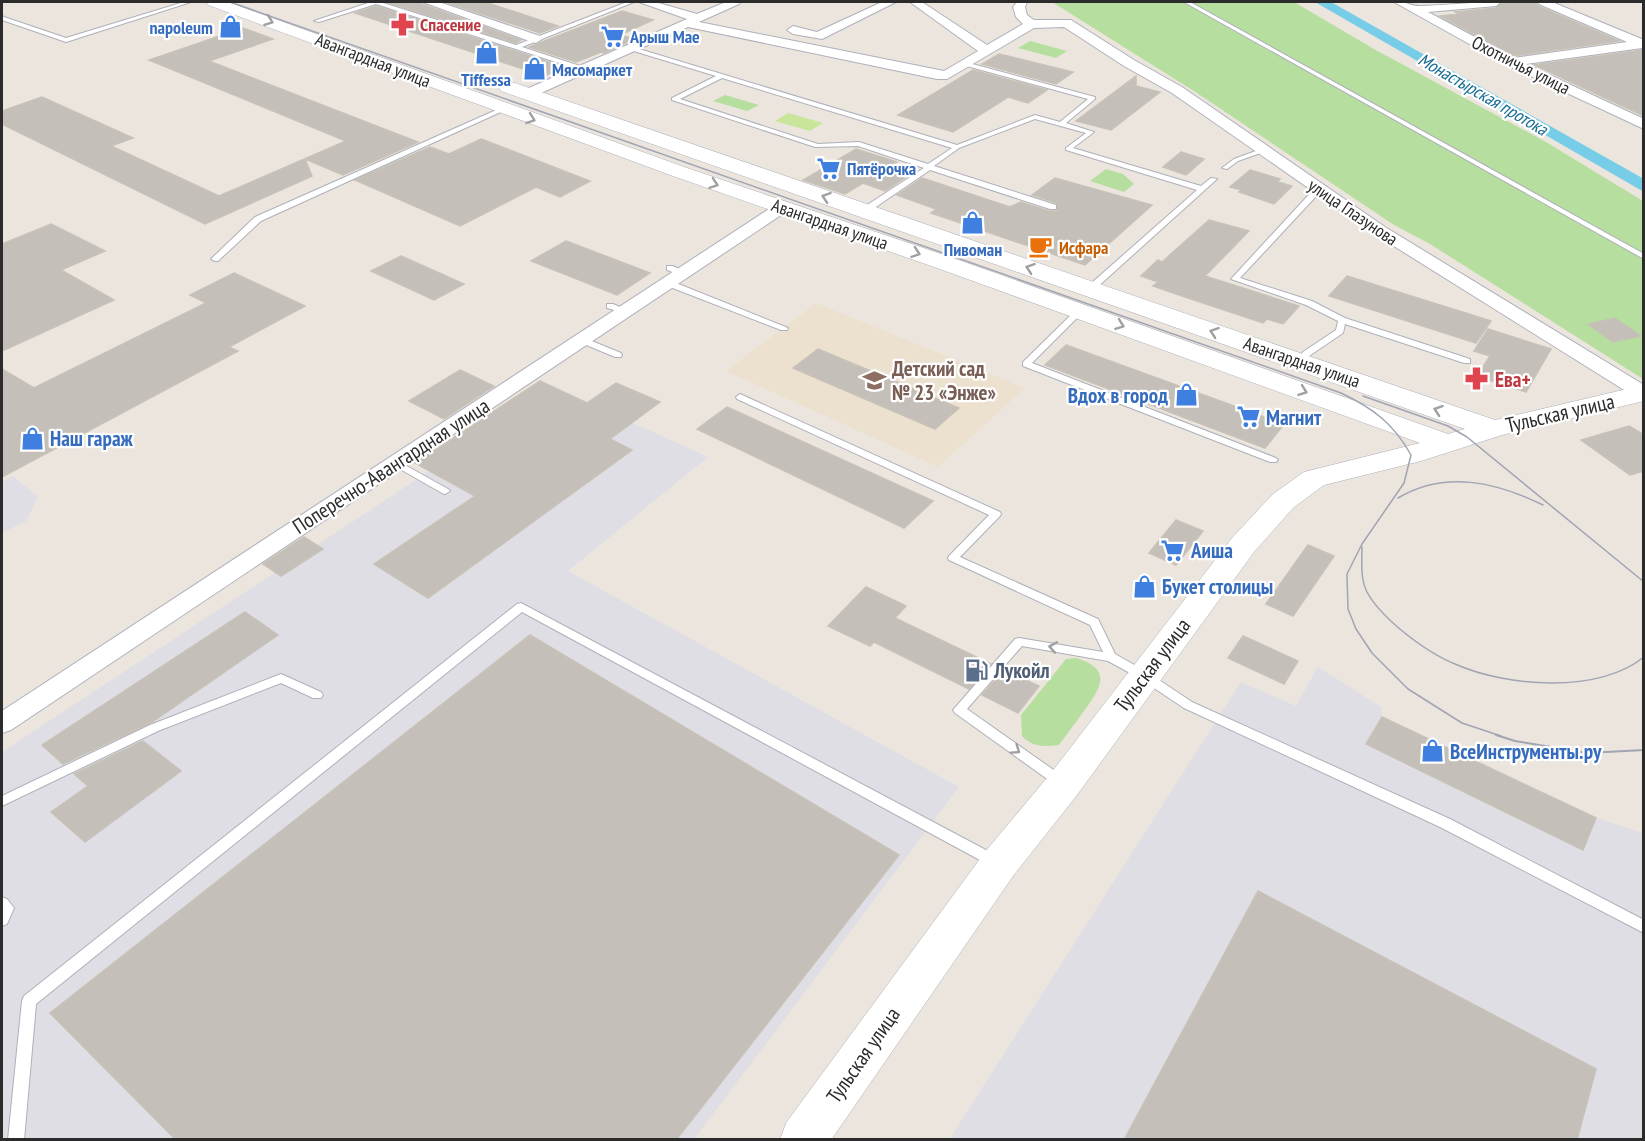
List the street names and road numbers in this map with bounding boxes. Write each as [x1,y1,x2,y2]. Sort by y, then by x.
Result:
street label: Авангардная улица [312,27,434,93]
street label: Охотничья улица [1468,30,1574,100]
street label: улица Глазунова [1304,174,1402,250]
street label: Авангардная улица [769,193,891,255]
street label: Авангардная улица [1241,331,1363,393]
street label: Тульская улица [1503,387,1617,439]
street label: Поперечно-Авангардная улица [287,392,495,540]
street label: Тульская улица [1108,613,1196,717]
street label: Тульская улица [820,1002,906,1108]

